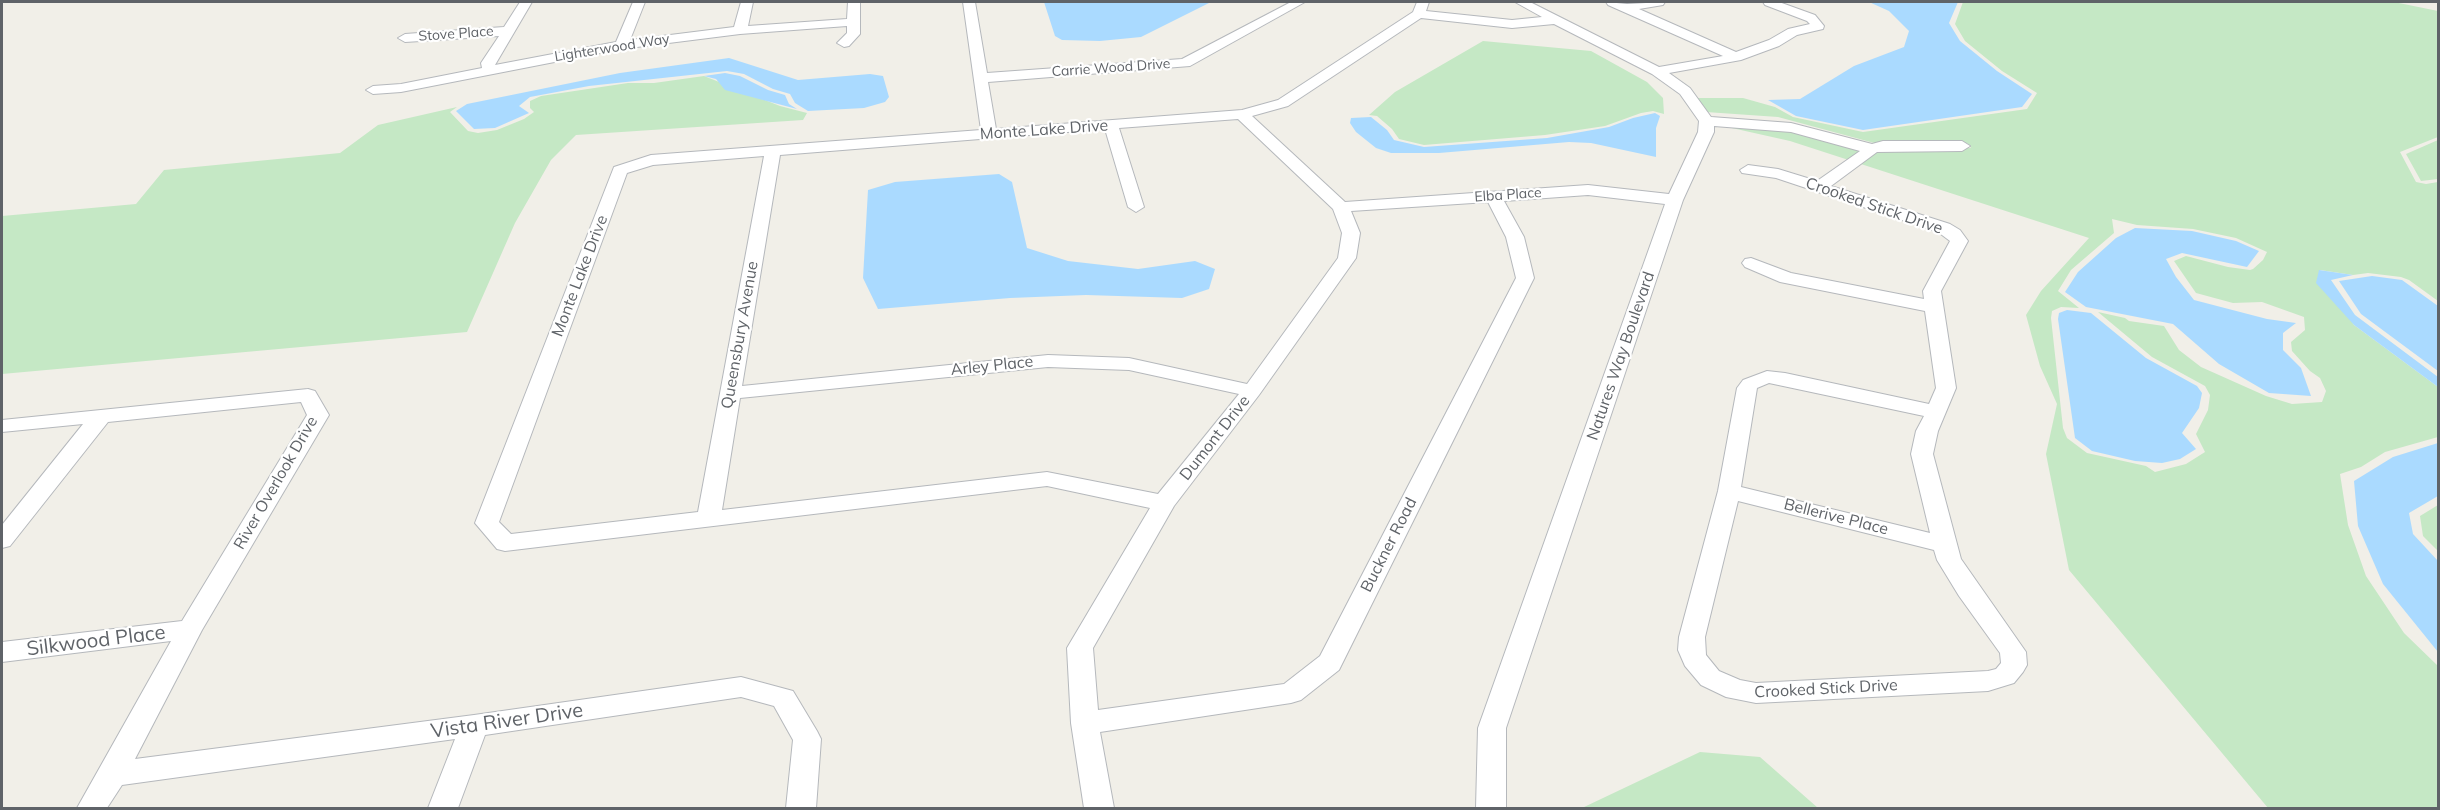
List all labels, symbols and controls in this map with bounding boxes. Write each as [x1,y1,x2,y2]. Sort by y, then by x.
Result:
street label: Stove Place [418,23,494,45]
street label: Lighterwood Way [553,31,671,65]
street label: Carrie Wood Drive [1051,55,1171,81]
street label: Monte Lake Drive [979,116,1109,144]
street label: Crooked Stick Drive [1803,174,1945,238]
street label: Elba Place [1474,184,1542,206]
street label: Monte Lake Drive [548,213,612,339]
street label: Queensbury Avenue [718,260,762,410]
street label: Natures Way Boulevard [1583,269,1659,443]
street label: Arley Place [950,352,1034,380]
street label: Dumont Drive [1176,392,1254,484]
street label: River Overlook Drive [230,413,322,553]
street label: Buckner Road [1357,495,1421,595]
street label: Bellerive Place [1782,495,1890,539]
street label: Silkwood Place [25,621,167,661]
street label: Crooked Stick Drive [1754,676,1898,702]
street label: Vista River Drive [429,698,585,744]

